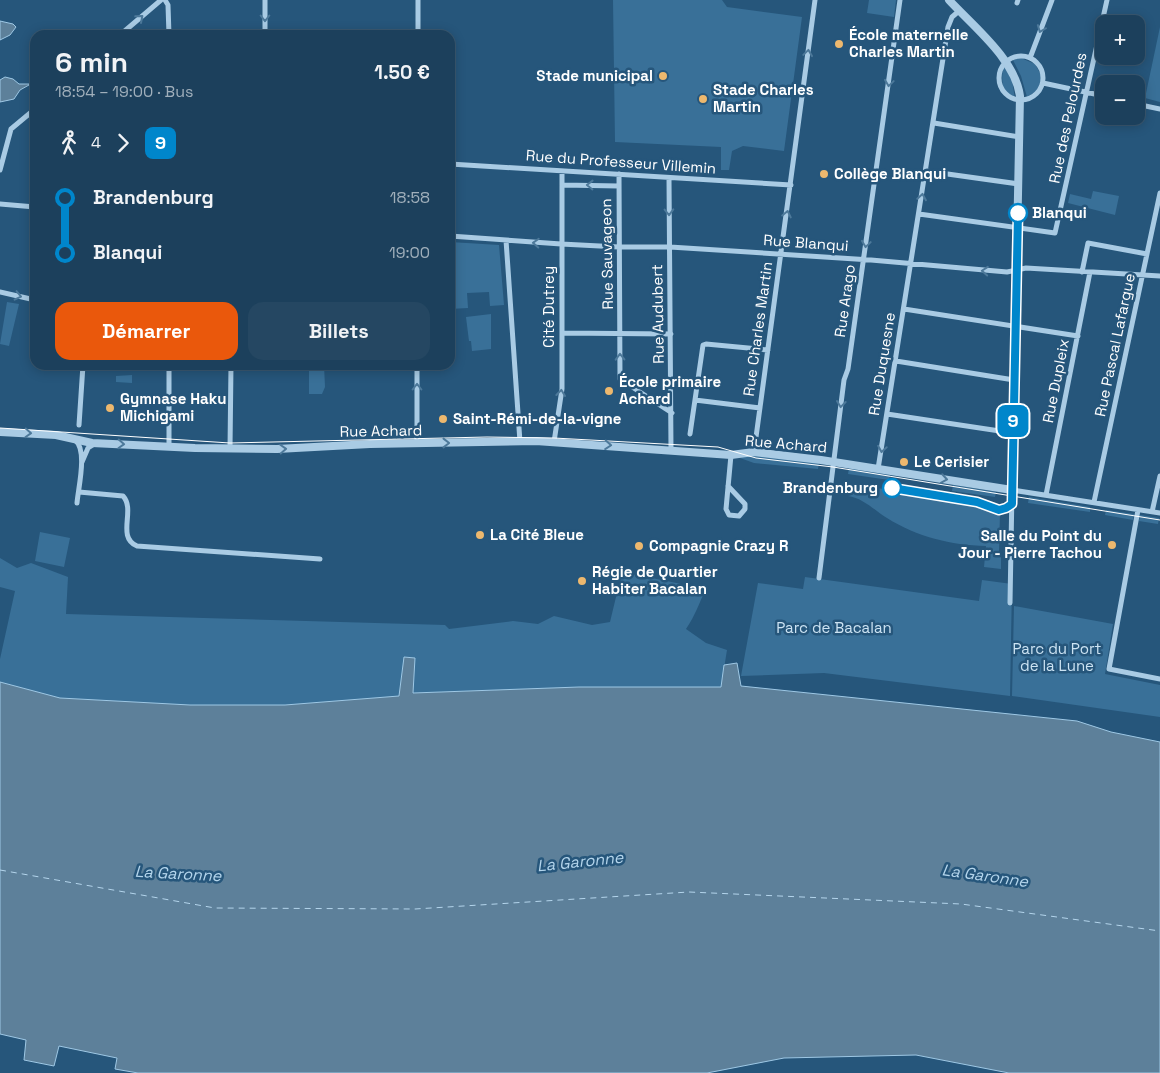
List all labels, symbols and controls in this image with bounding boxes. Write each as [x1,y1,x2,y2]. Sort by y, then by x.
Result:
one-way arrow [135,14,144,23]
one-way arrow [260,14,270,22]
map controls [1095,15,1145,125]
button: + [1095,15,1145,65]
one-way arrow [1037,24,1047,33]
place label: École maternelle Charles Martin [849,25,969,61]
marker: École maternelle Charles Martin [833,38,845,50]
text: 6 min [55,44,128,80]
one-way arrow [802,48,813,56]
street label: Rue des Pelourdes [1044,51,1091,185]
text: 1.50 € [374,60,430,85]
place label: Stade municipal [536,66,653,85]
marker: Stade municipal [657,70,669,82]
button: − [1095,75,1145,125]
one-way arrow [884,79,894,87]
place label: Stade Charles Martin [713,80,814,116]
text: 18:54 – 19:00 · Bus [55,81,193,102]
marker: Stade Charles Martin [697,93,709,105]
icon: walk [55,129,83,157]
icon: forward [109,129,137,157]
text: 9 [155,131,166,154]
text: 4 [91,132,101,153]
street label: Rue du Professeur Villemin [525,145,717,178]
place label: Collège Blanqui [834,164,946,183]
marker: Collège Blanqui [818,168,830,180]
one-way arrow [586,180,594,191]
text: Brandenburg [93,185,214,210]
text: 18:58 [390,187,430,208]
one-way arrow [916,193,926,201]
street label: Rue Sauvageon [596,198,617,310]
marker: Blanqui [1008,203,1028,223]
place label: Blanqui [1032,203,1087,222]
one-way arrow [664,209,675,217]
one-way arrow [781,209,792,218]
street label: Rue Blanqui [763,230,849,255]
one-way arrow [531,237,539,248]
text: Blanqui [93,240,162,265]
one-way arrow [861,240,872,248]
text: 19:00 [389,242,430,263]
street label: Rue Charles Martin [739,260,776,398]
street label: Rue Arago [830,263,859,339]
street label: Rue Audubert [647,264,668,364]
one-way arrow [980,265,988,276]
street label: Cité Dutrey [539,266,558,348]
street label: Rue Pascal Lafargue [1090,271,1139,418]
one-way arrow [13,290,22,301]
button: Démarrer [55,302,238,360]
button: Billets [248,302,430,360]
street label: Rue Duquesne [864,311,899,417]
street label: Rue Dupleix [1038,337,1073,425]
one-way arrow [615,353,625,360]
place label: École primaire Achard [619,372,721,408]
one-way arrow [412,382,422,390]
marker: École primaire Achard [603,385,615,397]
place label: Gymnase Haku Michigami [120,389,226,425]
one-way arrow [555,389,566,397]
one-way arrow [836,401,847,409]
marker: Gymnase Haku Michigami [104,402,116,414]
line badge: 9 [997,405,1029,437]
place label: Saint-Rémi-de-la-vigne [453,409,622,428]
text: 9 [1007,409,1019,432]
marker: Saint-Rémi-de-la-vigne [437,413,449,425]
street label: Rue Achard [340,420,422,441]
one-way arrow [24,428,32,439]
street label: Rue Achard [744,430,828,457]
one-way arrow [442,438,450,448]
one-way arrow [117,439,125,450]
one-way arrow [604,439,612,450]
one-way arrow [280,443,288,454]
one-way arrow [877,444,887,453]
place label: Le Cerisier [914,452,989,471]
marker: Le Cerisier [898,456,910,468]
one-way arrow [940,474,948,484]
place label: Brandenburg [783,478,878,497]
marker: Brandenburg [882,478,902,498]
place label: La Cité Bleue [490,525,584,544]
place label: Salle du Point du Jour - Pierre Tachou [958,526,1102,562]
marker: La Cité Bleue [474,529,486,541]
place label: Compagnie Crazy R [649,536,788,555]
marker: Salle du Point du Jour - Pierre Tachou [1106,539,1118,551]
marker: Compagnie Crazy R [633,540,645,552]
place label: Régie de Quartier Habiter Bacalan [592,562,718,598]
marker: Régie de Quartier Habiter Bacalan [576,575,588,587]
park label: Parc de Bacalan [776,618,892,637]
park label: Parc du Port de la Lune [1013,639,1102,675]
water label: La Garonne [536,846,625,876]
water label: La Garonne [941,859,1030,892]
water label: La Garonne [134,861,222,886]

